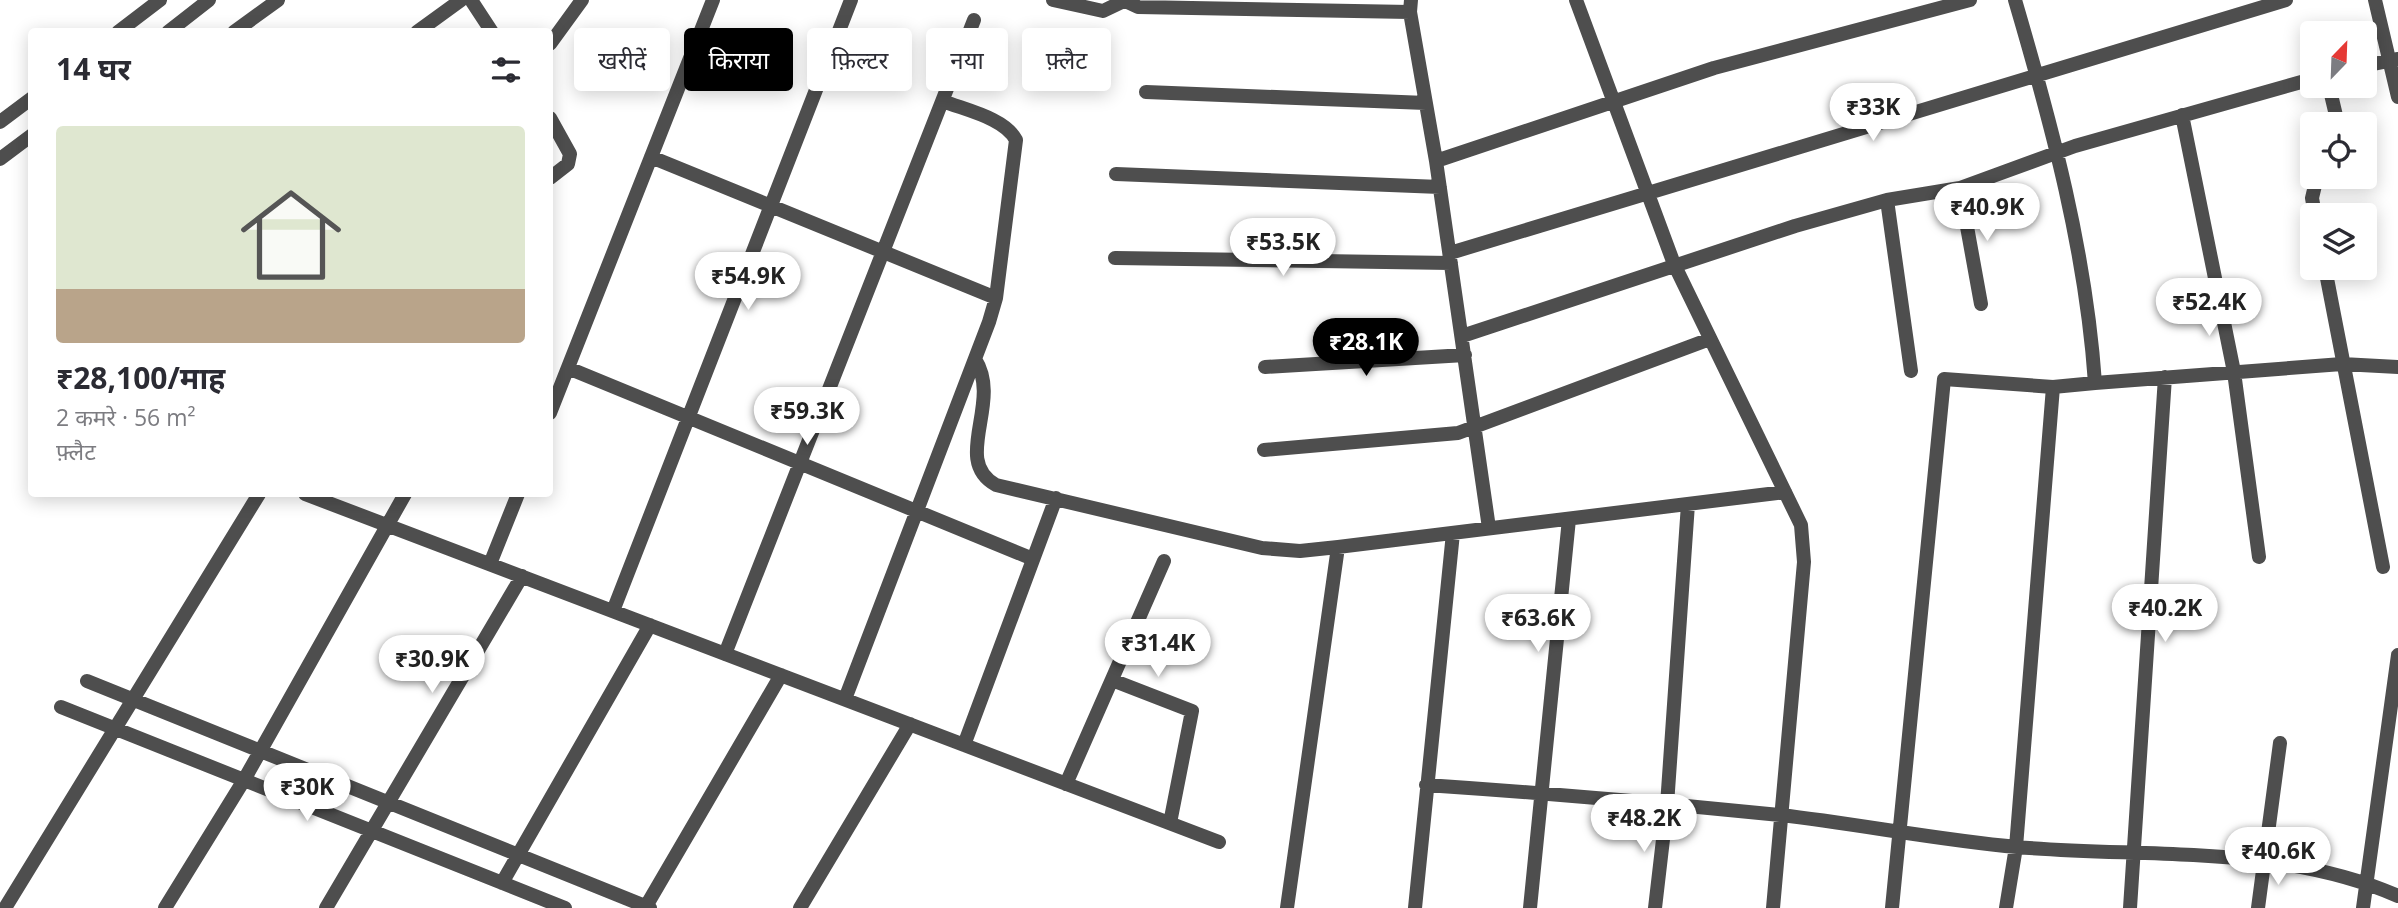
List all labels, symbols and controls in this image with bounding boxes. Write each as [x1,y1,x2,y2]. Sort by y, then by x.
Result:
north arrow [2300,21,2376,98]
map controls [2300,21,2377,280]
chip: खरीदें [574,28,670,91]
chip: किराया [684,28,793,91]
chip: फ़िल्टर [807,28,912,91]
chip: नया [926,28,1008,91]
chip: फ़्लैट [1022,28,1111,91]
text: 14 घर [56,48,131,89]
icon: filters [487,51,525,89]
pin: ₹33K [1832,83,1914,143]
text: ₹33K [1846,90,1900,122]
button: locate [2300,112,2377,189]
icon: home [228,172,354,298]
pin: ₹40.9K [1930,184,2044,243]
text: ₹40.9K [1950,190,2024,222]
button: layers [2300,203,2377,280]
pin: ₹53.5K [1226,218,1340,278]
text: ₹53.5K [1246,225,1320,257]
pin: ₹54.9K [691,252,805,312]
text: ₹54.9K [711,259,785,291]
pin: ₹52.4K [2152,278,2266,338]
text: ₹52.4K [2172,285,2246,317]
pin: ₹28.1K [1309,318,1423,378]
text: ₹28.1K [1329,325,1403,357]
text: ₹28,100/माह [56,357,225,398]
pin: ₹59.3K [750,388,864,447]
text: ₹59.3K [770,394,844,426]
text: 2 कमरे · 56 m² [56,401,196,433]
text: फ़्लैट [56,435,96,467]
pin: ₹40.2K [2108,584,2222,644]
text: ₹40.2K [2128,591,2202,623]
pin: ₹63.6K [1481,594,1595,654]
text: ₹63.6K [1501,601,1575,633]
pin: ₹31.4K [1101,620,1215,679]
text: ₹31.4K [1121,626,1195,658]
pin: ₹30.9K [375,636,489,695]
text: ₹30.9K [395,642,469,674]
pin: ₹30K [266,764,348,823]
text: ₹30K [280,770,334,802]
pin: ₹48.2K [1587,794,1701,854]
text: ₹48.2K [1607,801,1681,833]
pin: ₹40.6K [2221,828,2335,887]
text: ₹40.6K [2241,834,2315,866]

